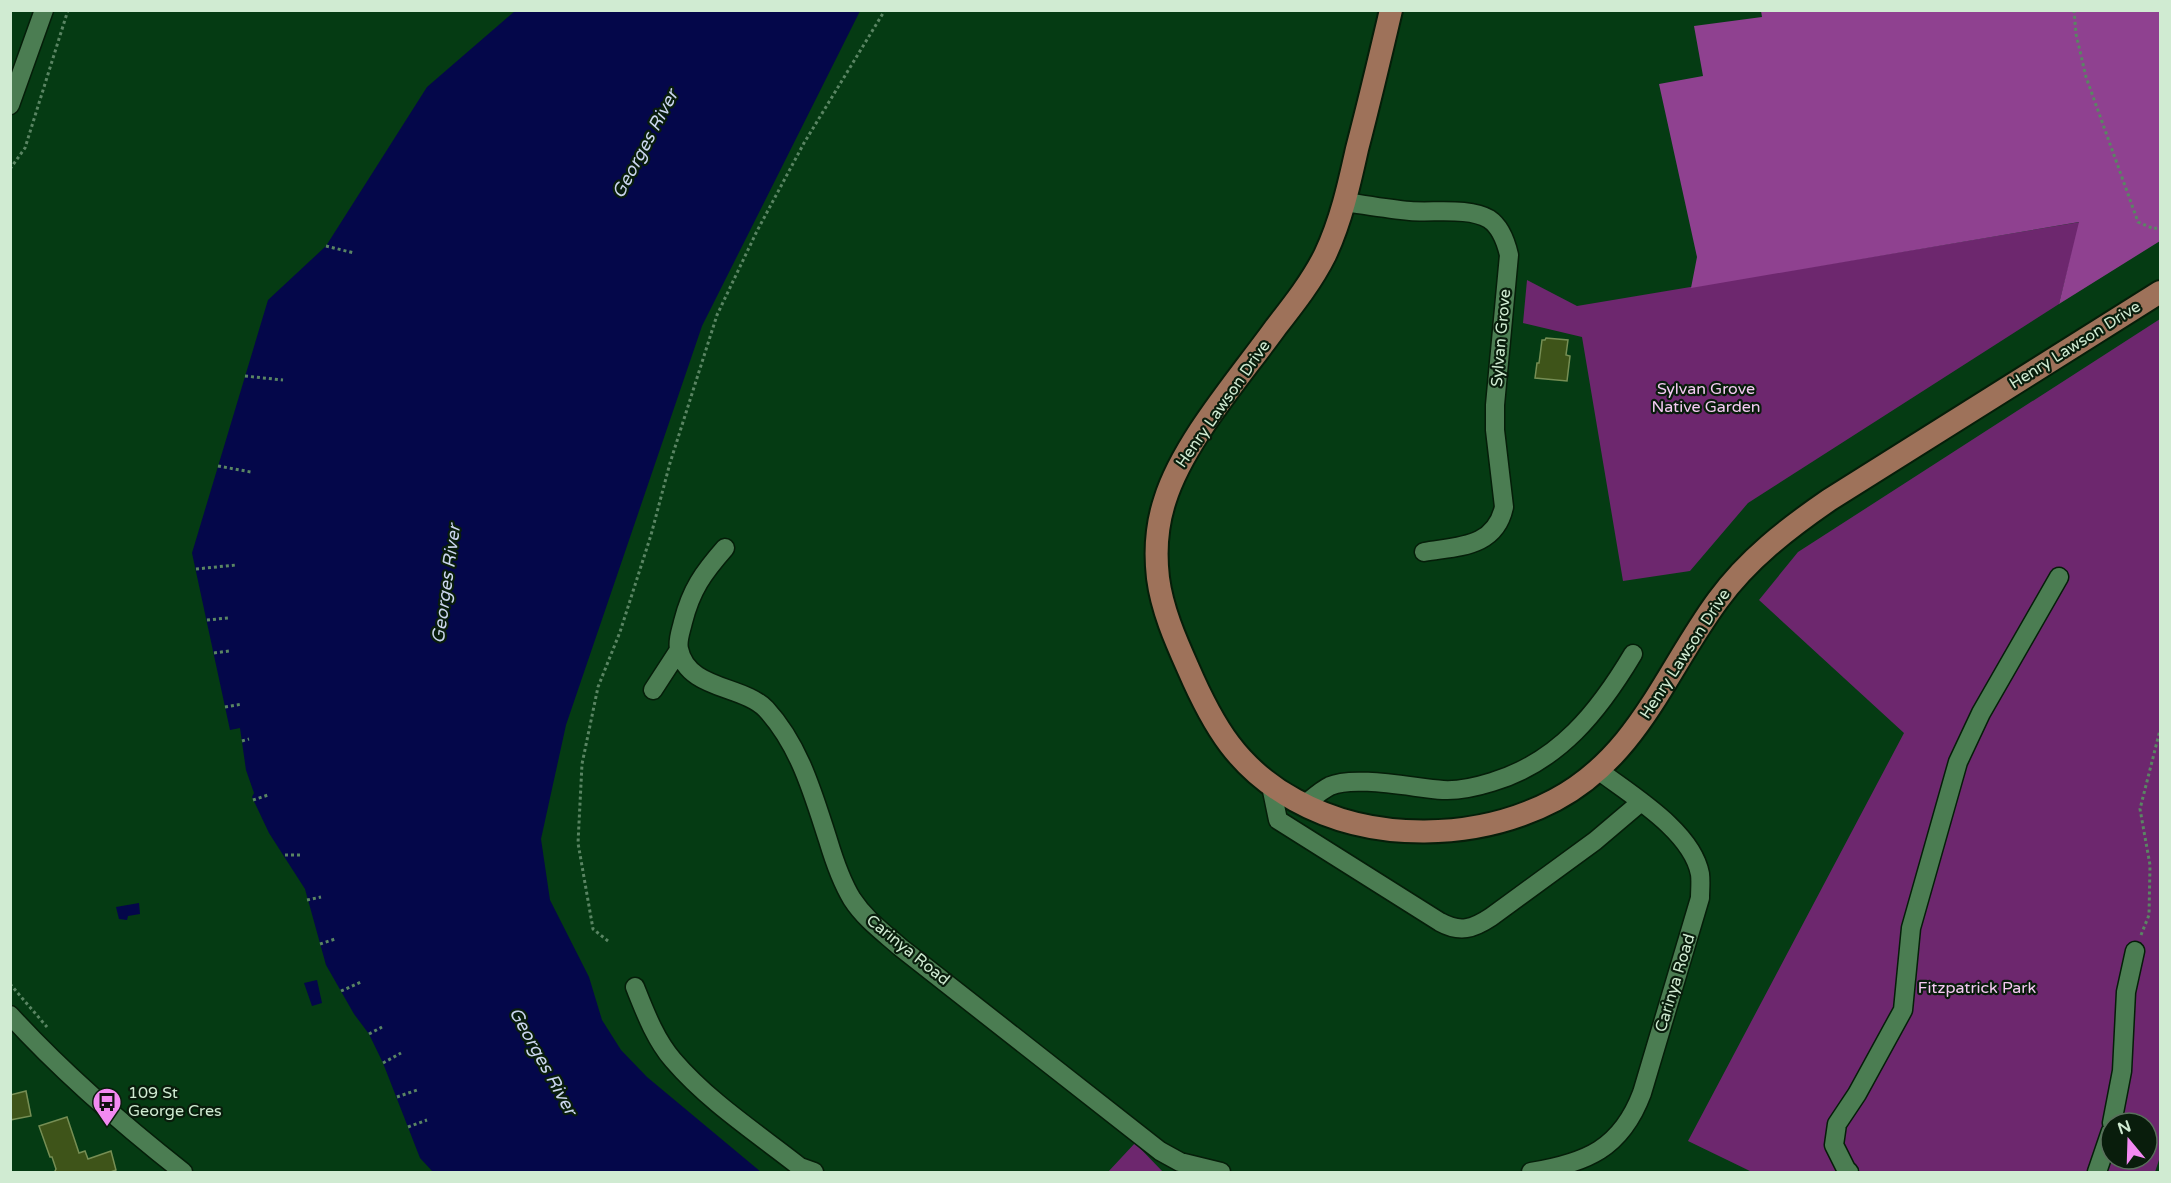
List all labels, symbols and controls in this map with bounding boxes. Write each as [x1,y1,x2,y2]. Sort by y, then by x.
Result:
water label: Georges River [607,84,684,202]
street label: Sylvan Grove [1487,288,1515,388]
street label: Henry Lawson Drive [2006,297,2144,393]
street label: Henry Lawson Drive [1172,336,1274,472]
park label: Sylvan Grove Native Garden [1651,379,1761,417]
water label: Georges River [427,521,466,645]
street label: Henry Lawson Drive [1635,585,1735,723]
street label: Carinya Road [862,910,954,990]
street label: Carinya Road [1651,931,1699,1035]
park label: Fitzpatrick Park [1918,978,2036,998]
water label: Georges River [504,1003,583,1121]
place label: 109 St George Cres [128,1083,222,1121]
bus stop icon: 109 St George Cres [91,1086,123,1128]
north arrow [2099,1111,2159,1171]
text: N [2115,1116,2134,1139]

